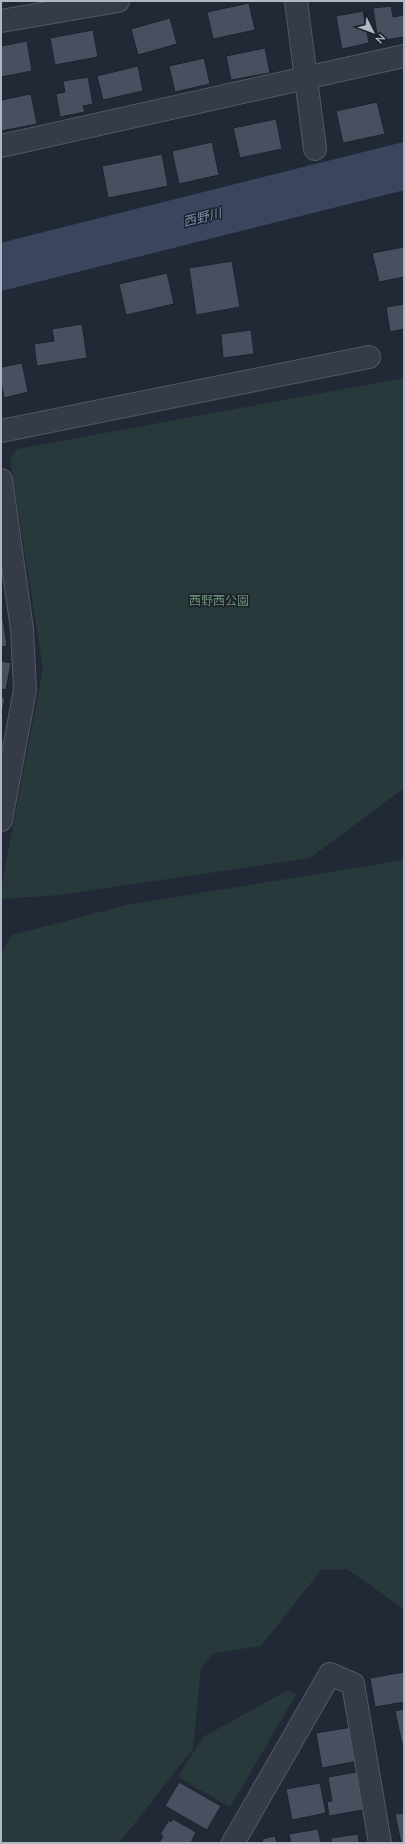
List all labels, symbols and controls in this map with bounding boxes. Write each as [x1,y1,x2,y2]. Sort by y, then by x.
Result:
north arrow [353,12,393,52]
text: N [372,31,388,46]
water label: 西野川 [181,204,225,229]
park label: 西野西公園 [189,593,249,608]

